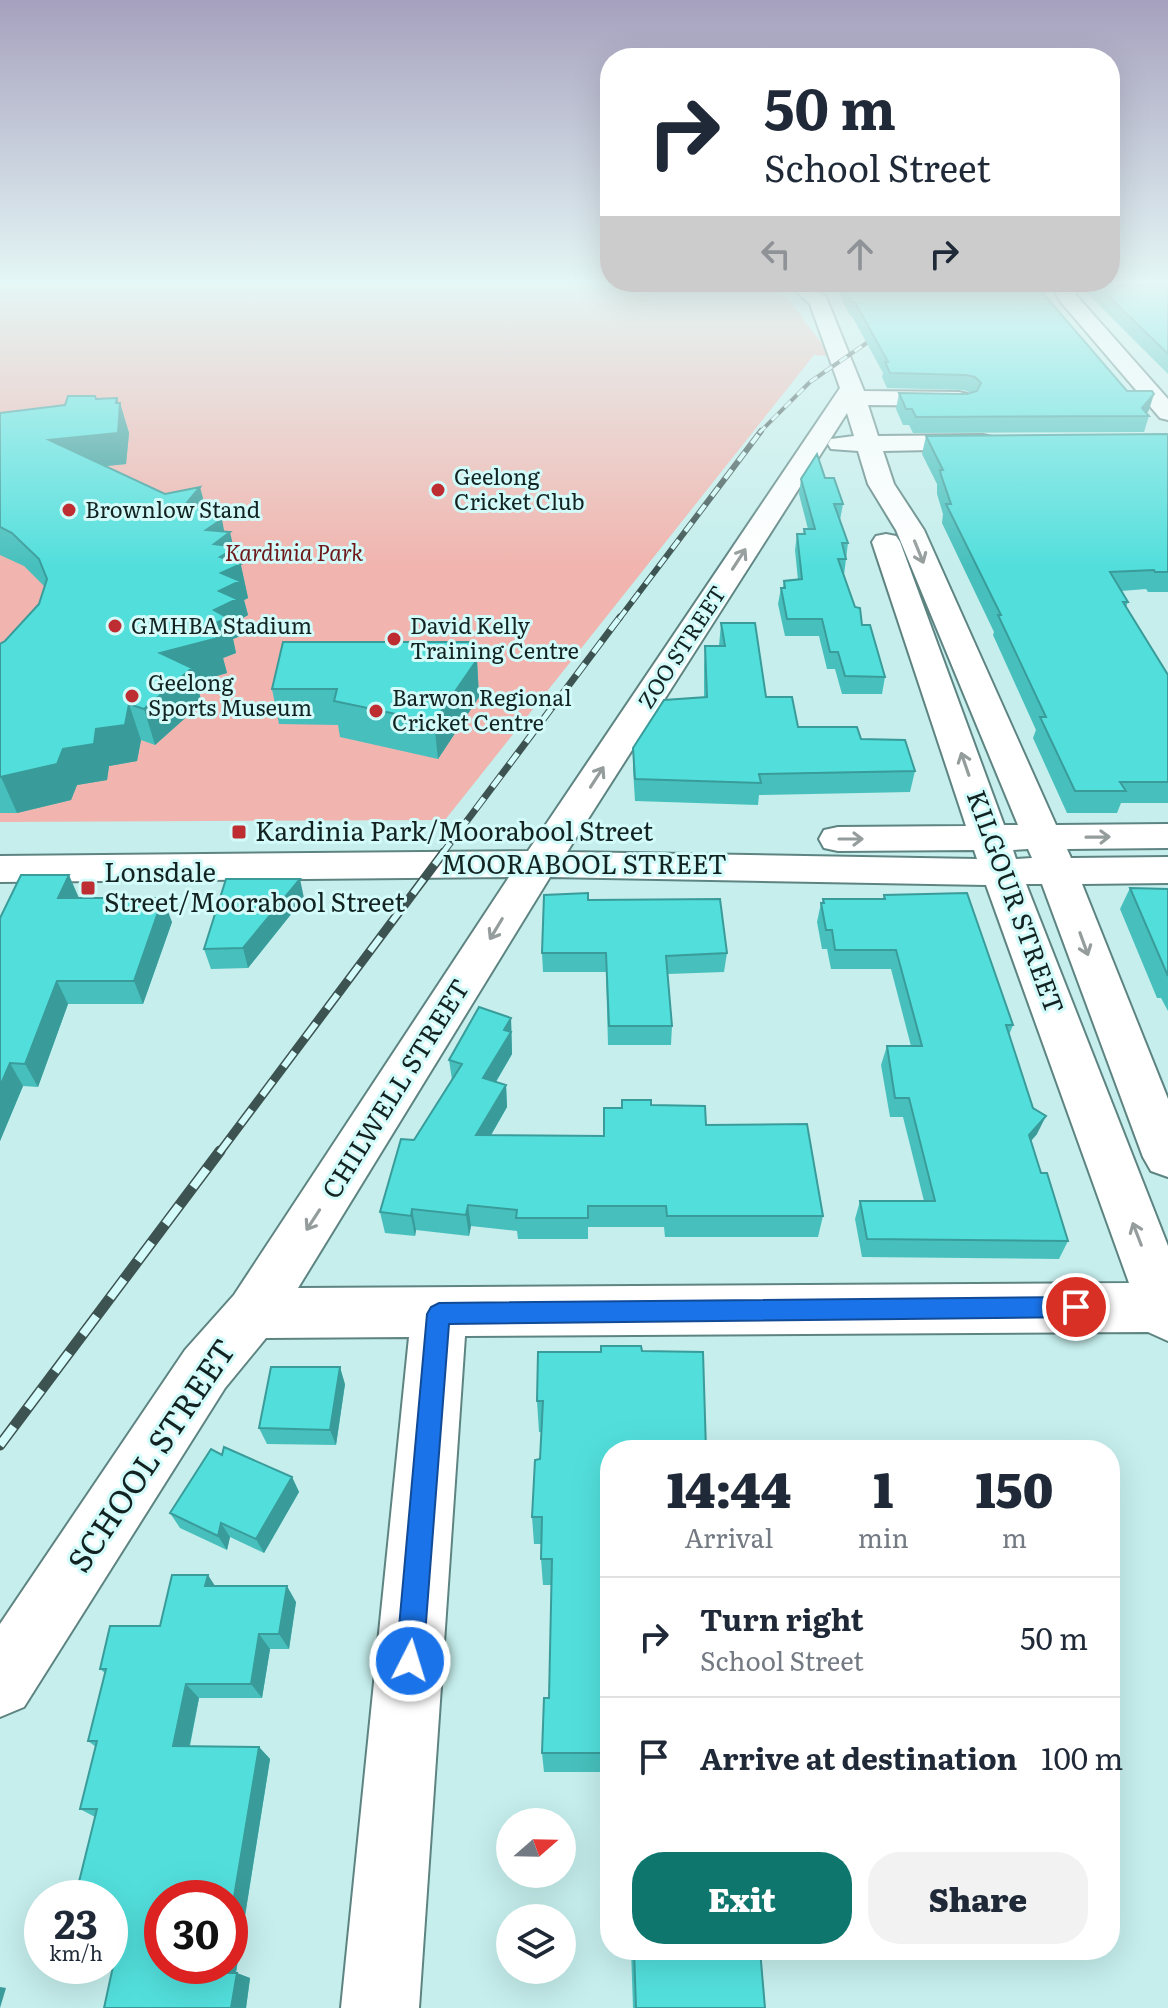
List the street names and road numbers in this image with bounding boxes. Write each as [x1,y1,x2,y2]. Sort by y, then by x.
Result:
street label: ZOO STREET [629,578,733,714]
street label: KILGOUR STREET [959,784,1076,1018]
street label: MOORABOOL STREET [441,843,727,882]
street label: CHILWELL STREET [310,970,477,1205]
street label: SCHOOL STREET [53,1328,246,1581]

